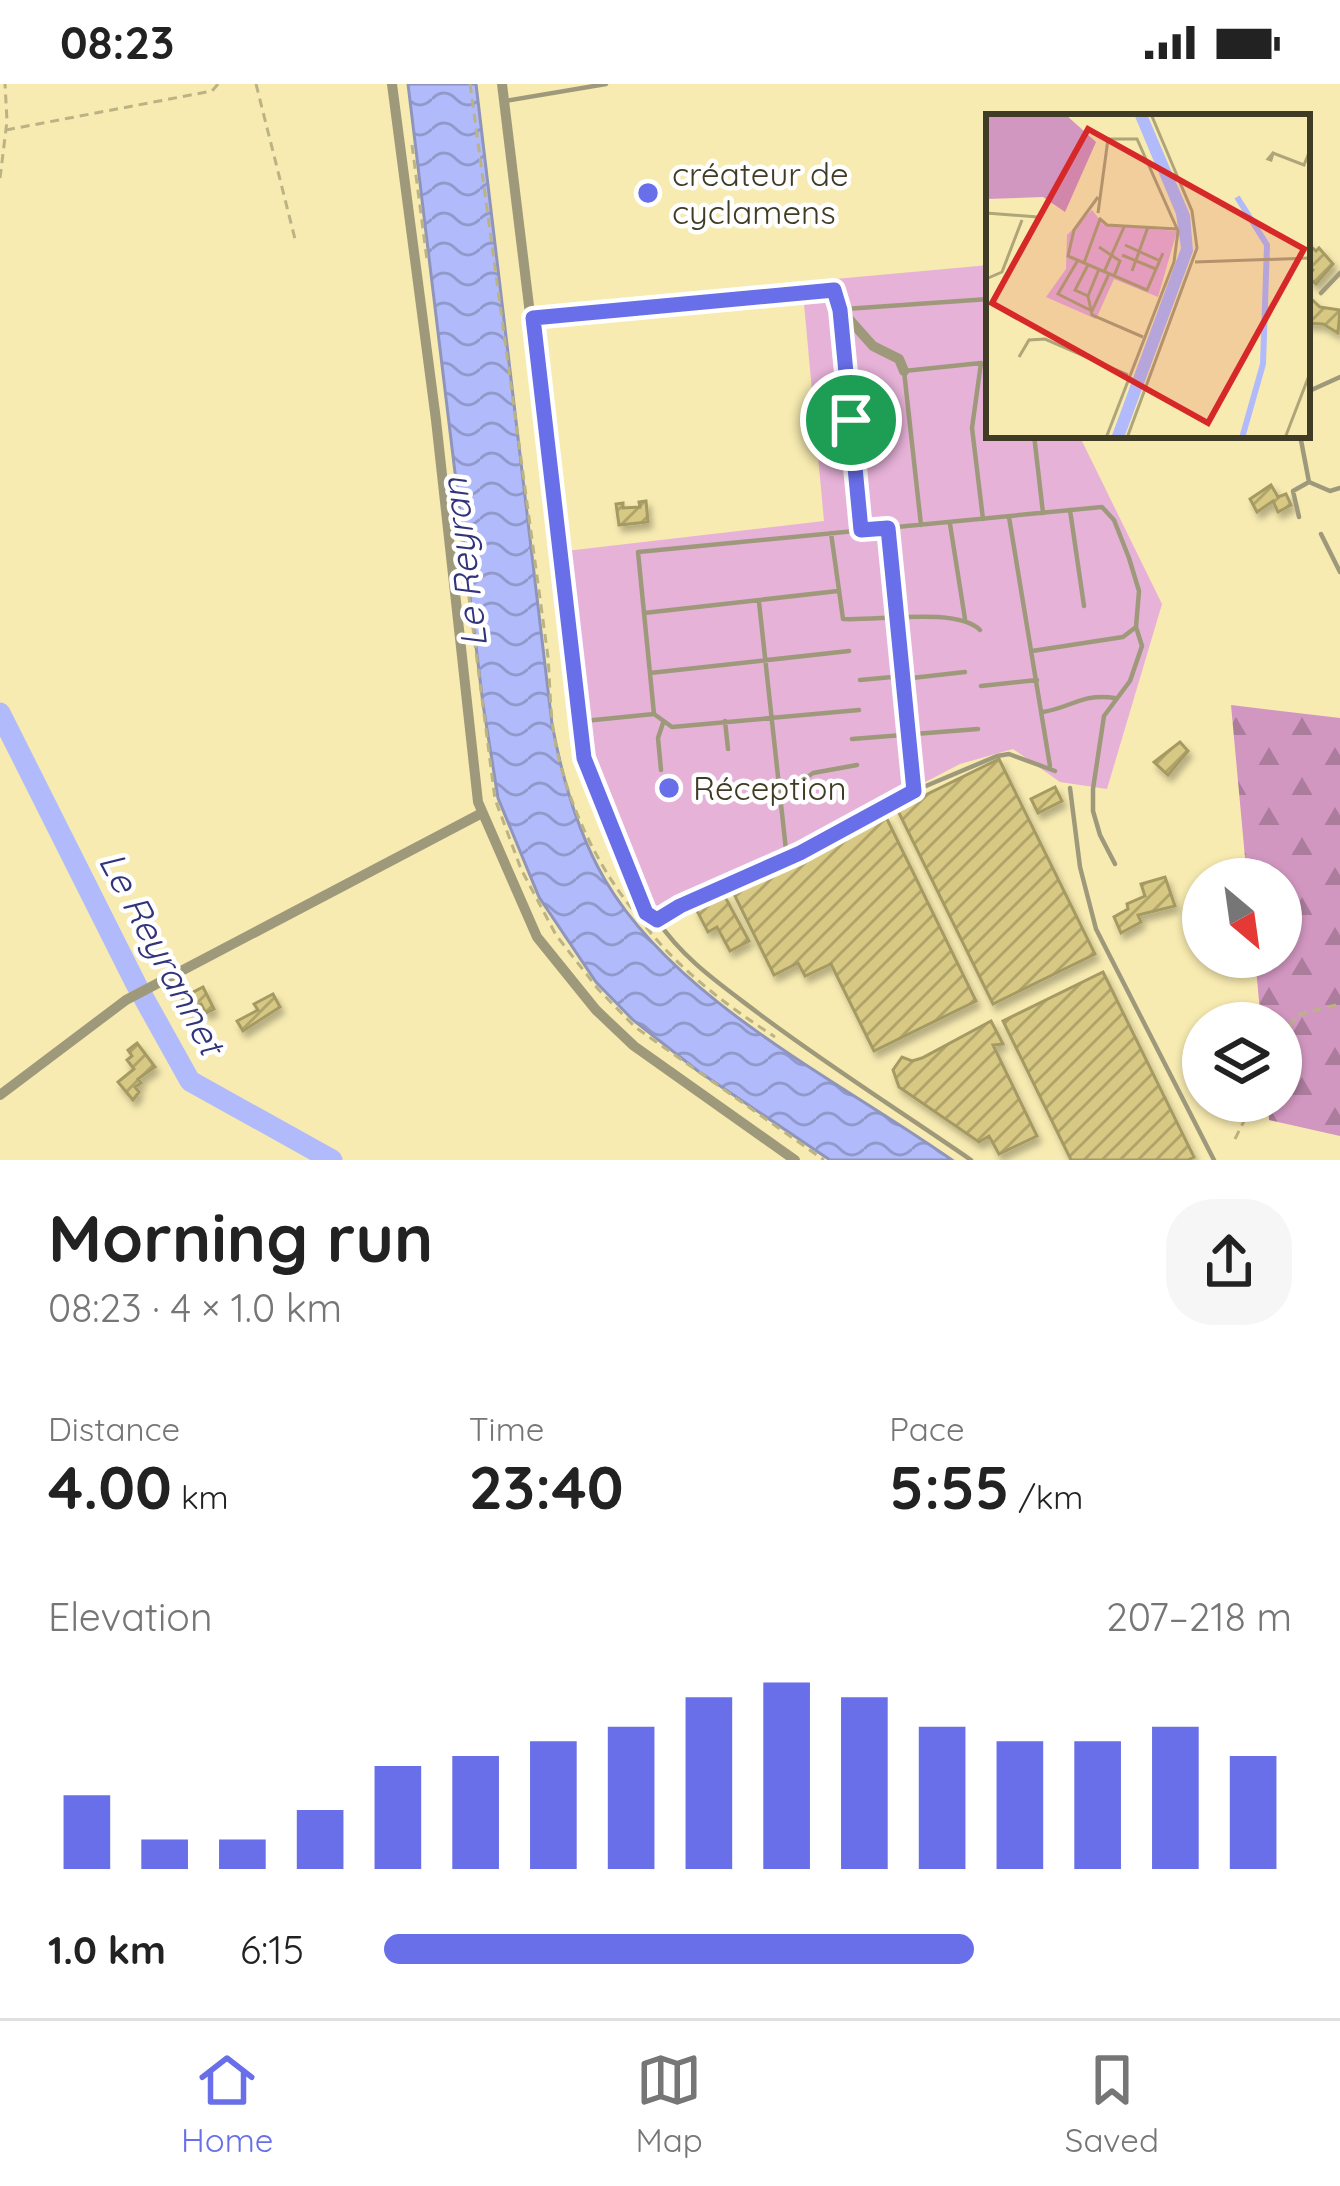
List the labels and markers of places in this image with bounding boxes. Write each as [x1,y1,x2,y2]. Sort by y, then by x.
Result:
place label: créateur de cyclamens [672,153,849,232]
marker: créateur de cyclamens [635,180,661,206]
pin [800,369,902,471]
place label: Réception [693,767,847,808]
marker: Réception [656,775,682,801]

